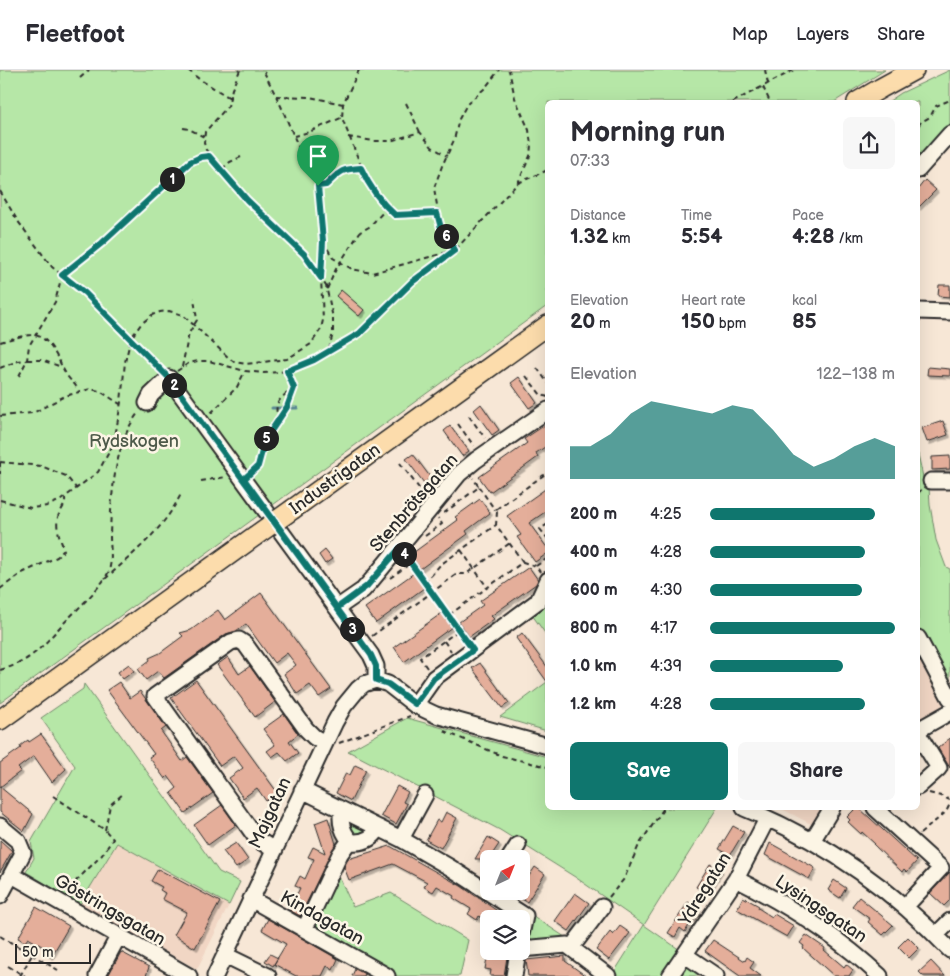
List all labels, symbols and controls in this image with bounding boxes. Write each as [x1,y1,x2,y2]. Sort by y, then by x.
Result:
text: Fleetfoot [25,20,125,49]
text: Map [732,24,768,45]
text: Layers [796,24,849,45]
text: Share [877,24,925,45]
text: Morning run [570,116,725,149]
button: share [843,117,895,169]
pin [297,135,339,186]
icon: arrive [304,142,332,170]
text: 07:33 [570,152,610,171]
pin: 1 [160,166,184,192]
text: 1 [170,171,175,188]
text: Distance [570,207,626,224]
text: Time [681,207,712,224]
text: Pace [792,207,824,224]
pin: 6 [434,224,458,248]
text: 1.32 [570,224,608,249]
text: 5:54 [681,224,723,249]
text: 4:28 [792,224,835,249]
text: 6 [442,228,451,245]
text: km [608,230,631,247]
text: /km [835,230,863,247]
text: Elevation [570,292,628,309]
text: Heart rate [681,292,746,309]
text: kcal [792,292,817,309]
text: 20 [570,309,595,334]
text: 150 [681,309,715,334]
text: 85 [792,309,817,334]
text: m [595,315,611,332]
text: bpm [715,315,746,332]
text: Elevation [570,365,637,384]
text: 122–138 m [816,365,895,384]
pin: 2 [162,372,186,398]
text: 2 [170,377,179,394]
pin: 5 [254,426,278,450]
text: 5 [262,430,271,447]
park label: Rydskogen [89,431,179,452]
street label: Industrigatan [285,439,385,519]
street label: Stenbrötsgatan [366,450,462,556]
text: 200 m [570,505,617,524]
text: 4:25 [650,505,682,524]
pin: 4 [392,542,416,566]
text: 400 m [570,543,617,562]
text: 4:28 [650,543,682,562]
text: 4 [400,546,409,563]
text: 600 m [570,581,618,600]
text: 4:30 [650,581,682,600]
pin: 3 [340,616,364,642]
text: 800 m [570,619,618,638]
text: 4:17 [650,619,677,638]
text: 3 [348,621,357,638]
text: 1.0 km [570,657,617,676]
text: 4:39 [650,657,682,676]
text: 1.2 km [570,695,616,714]
text: 4:28 [650,695,682,714]
button: Save [570,742,728,800]
button: Share [738,742,895,800]
street label: Majgatan [244,774,296,852]
street label: Ydregatan [674,849,736,930]
north arrow [480,850,530,900]
map controls [480,850,530,960]
street label: Göstringsgatan [51,870,169,950]
street label: Lysingsgatan [771,871,871,947]
street label: Kindagatan [276,886,368,950]
button: layers [480,910,530,960]
scale bar [15,941,91,964]
text: 50 m [22,944,54,961]

